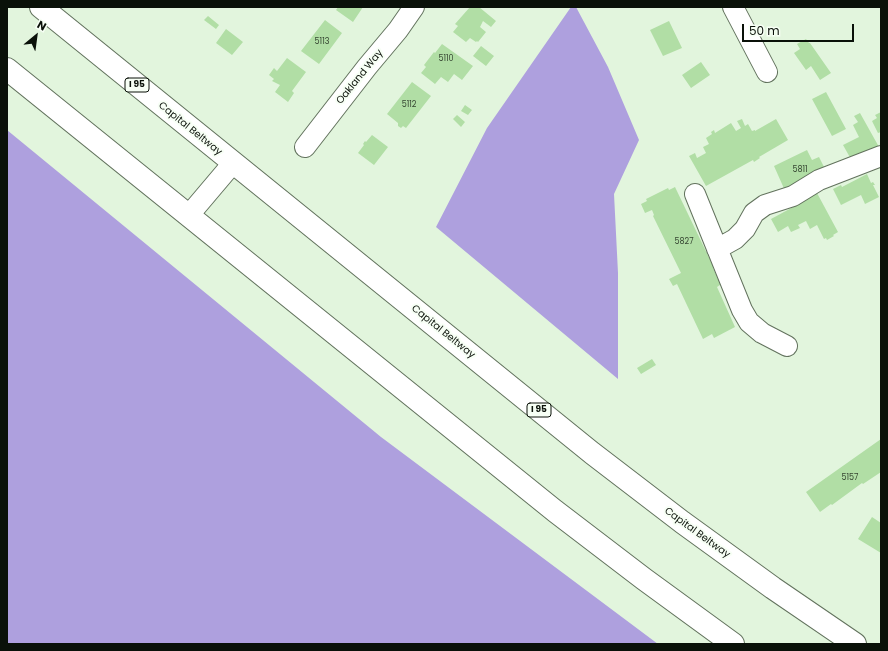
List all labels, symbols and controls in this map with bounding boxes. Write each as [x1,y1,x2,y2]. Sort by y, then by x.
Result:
north arrow [16,16,56,56]
scale bar [744,16,856,42]
text: N [34,17,49,35]
text: 50 m [749,22,780,39]
house number: 5113 [315,37,329,47]
street label: Oakland Way [334,47,386,107]
house number: 5110 [438,54,454,64]
road number: I 95 [125,78,149,92]
street label: Capital Beltway [156,100,224,158]
house number: 5112 [402,100,416,110]
house number: 5811 [792,165,808,175]
house number: 5827 [674,237,694,247]
street label: Capital Beltway [409,303,477,361]
road number: I 95 [527,403,551,417]
house number: 5157 [842,473,858,483]
street label: Capital Beltway [662,505,732,561]

